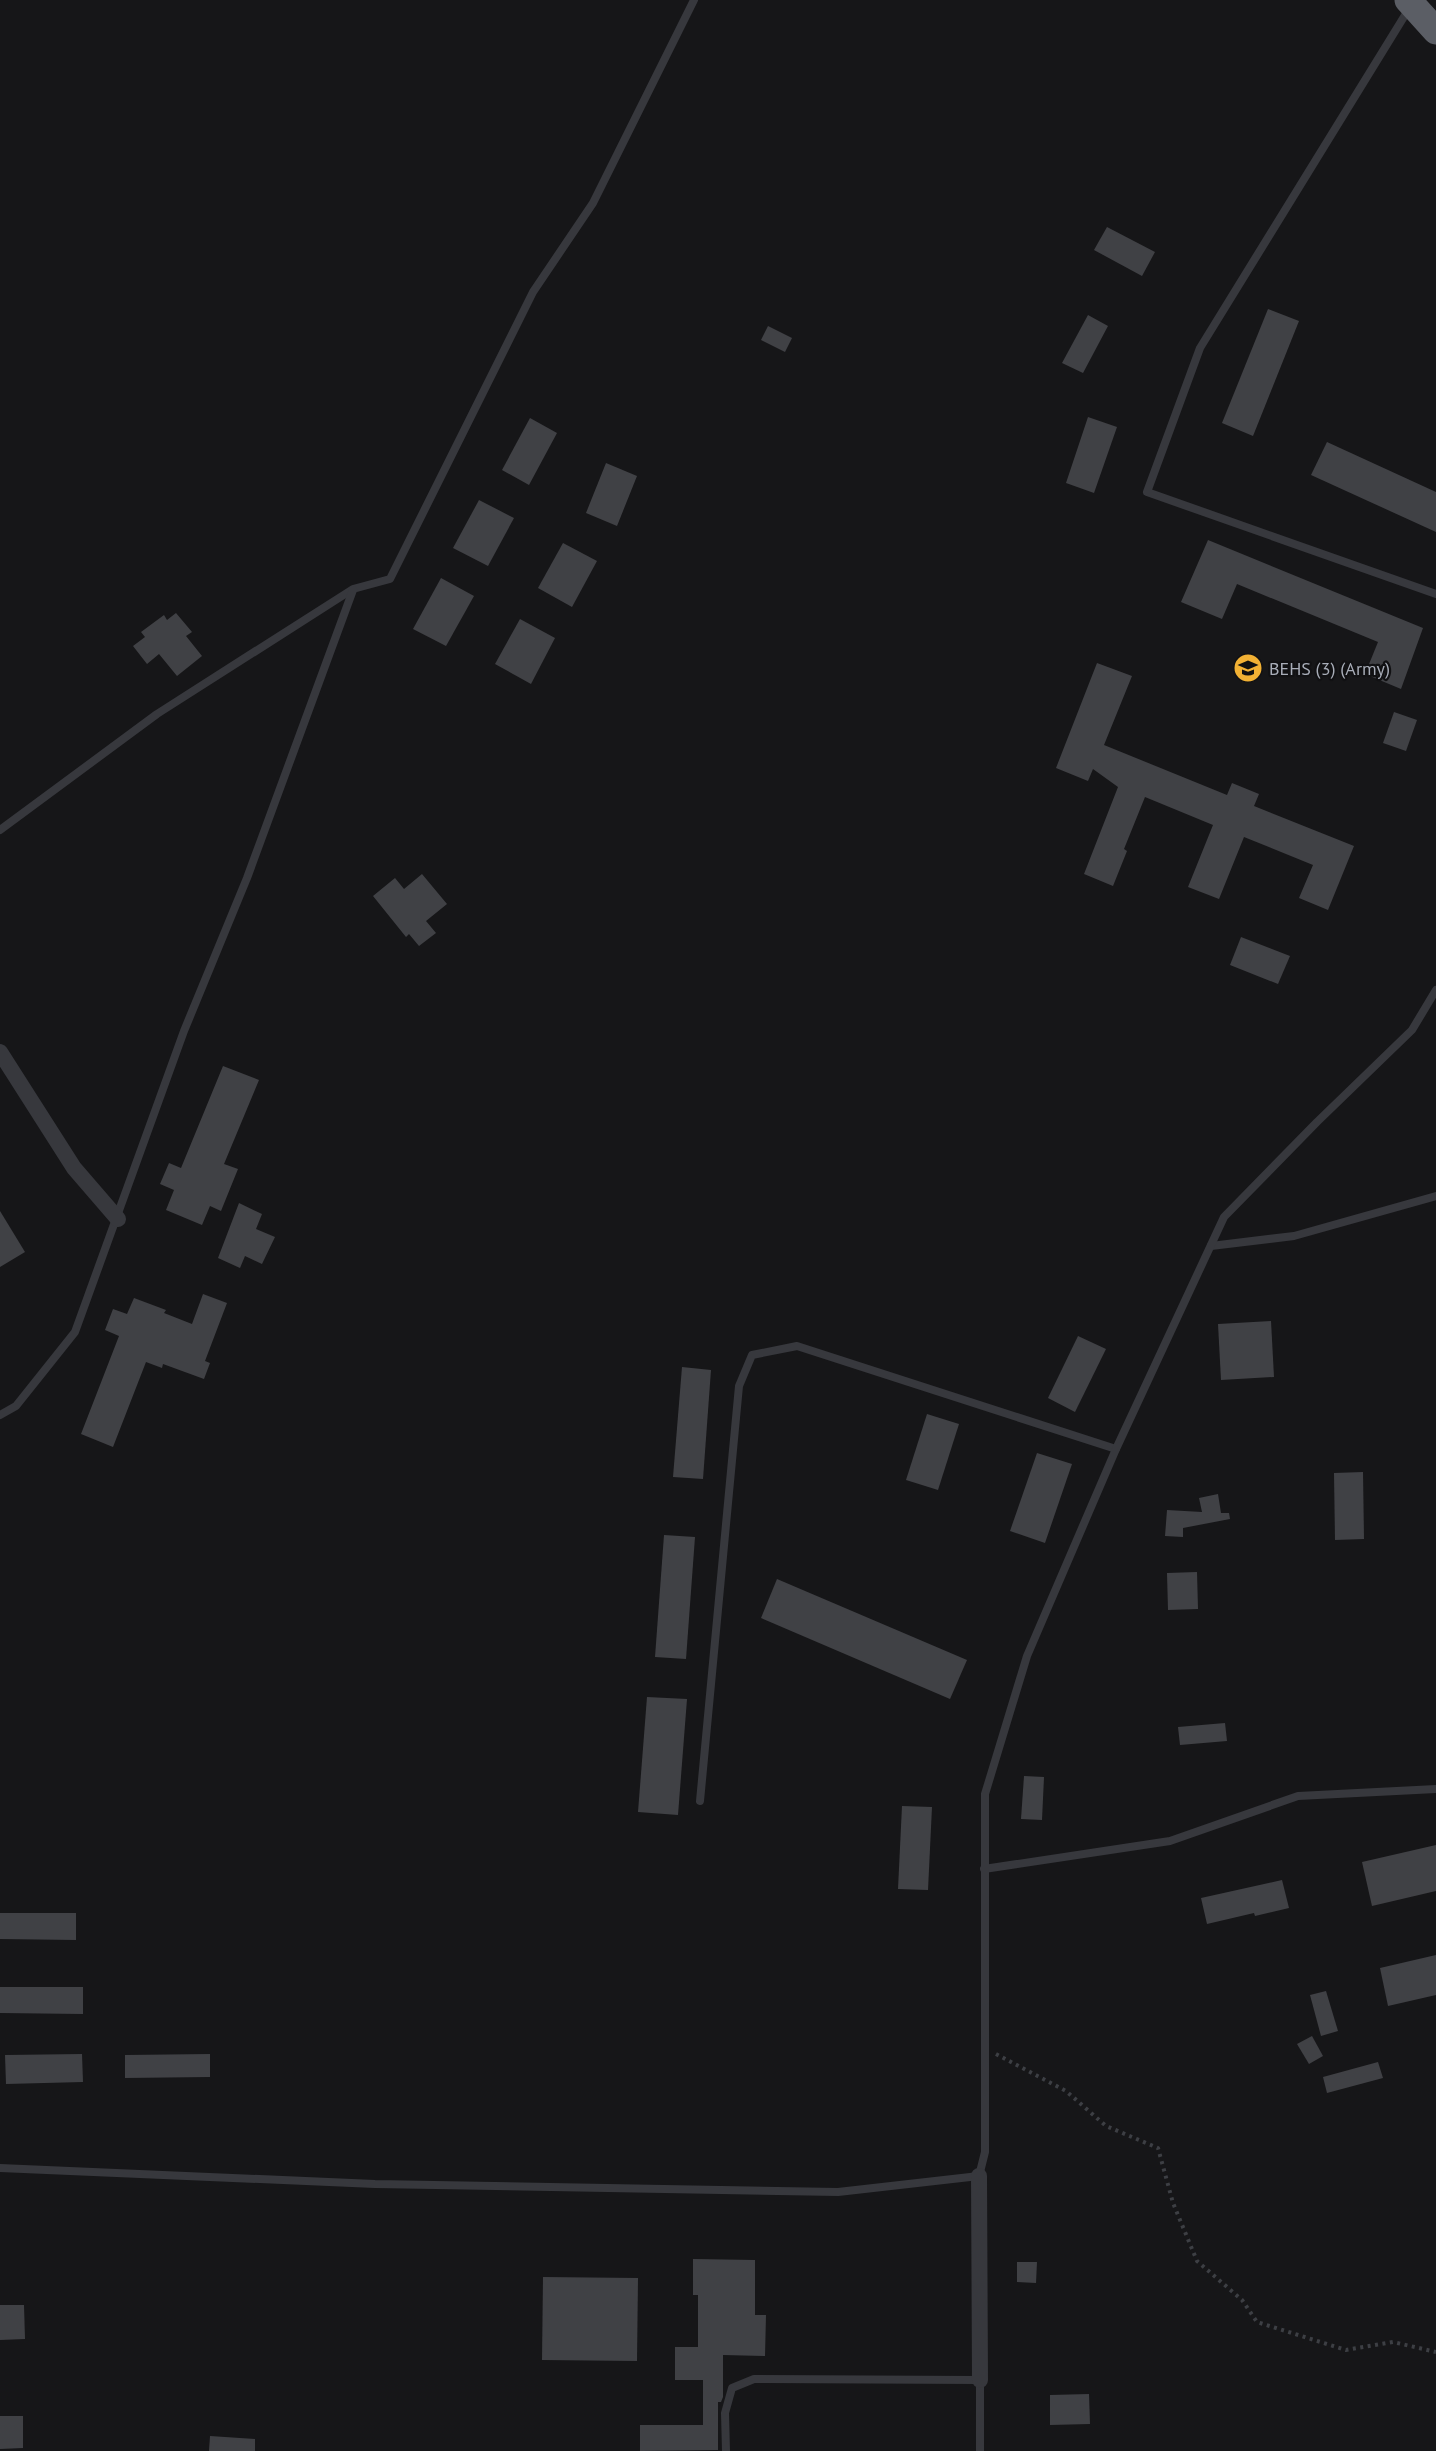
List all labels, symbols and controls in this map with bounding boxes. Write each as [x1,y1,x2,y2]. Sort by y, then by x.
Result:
school or university icon: BEHS (3) (Army) [1232,652,1264,684]
place label: BEHS (3) (Army) [1269,657,1390,680]

